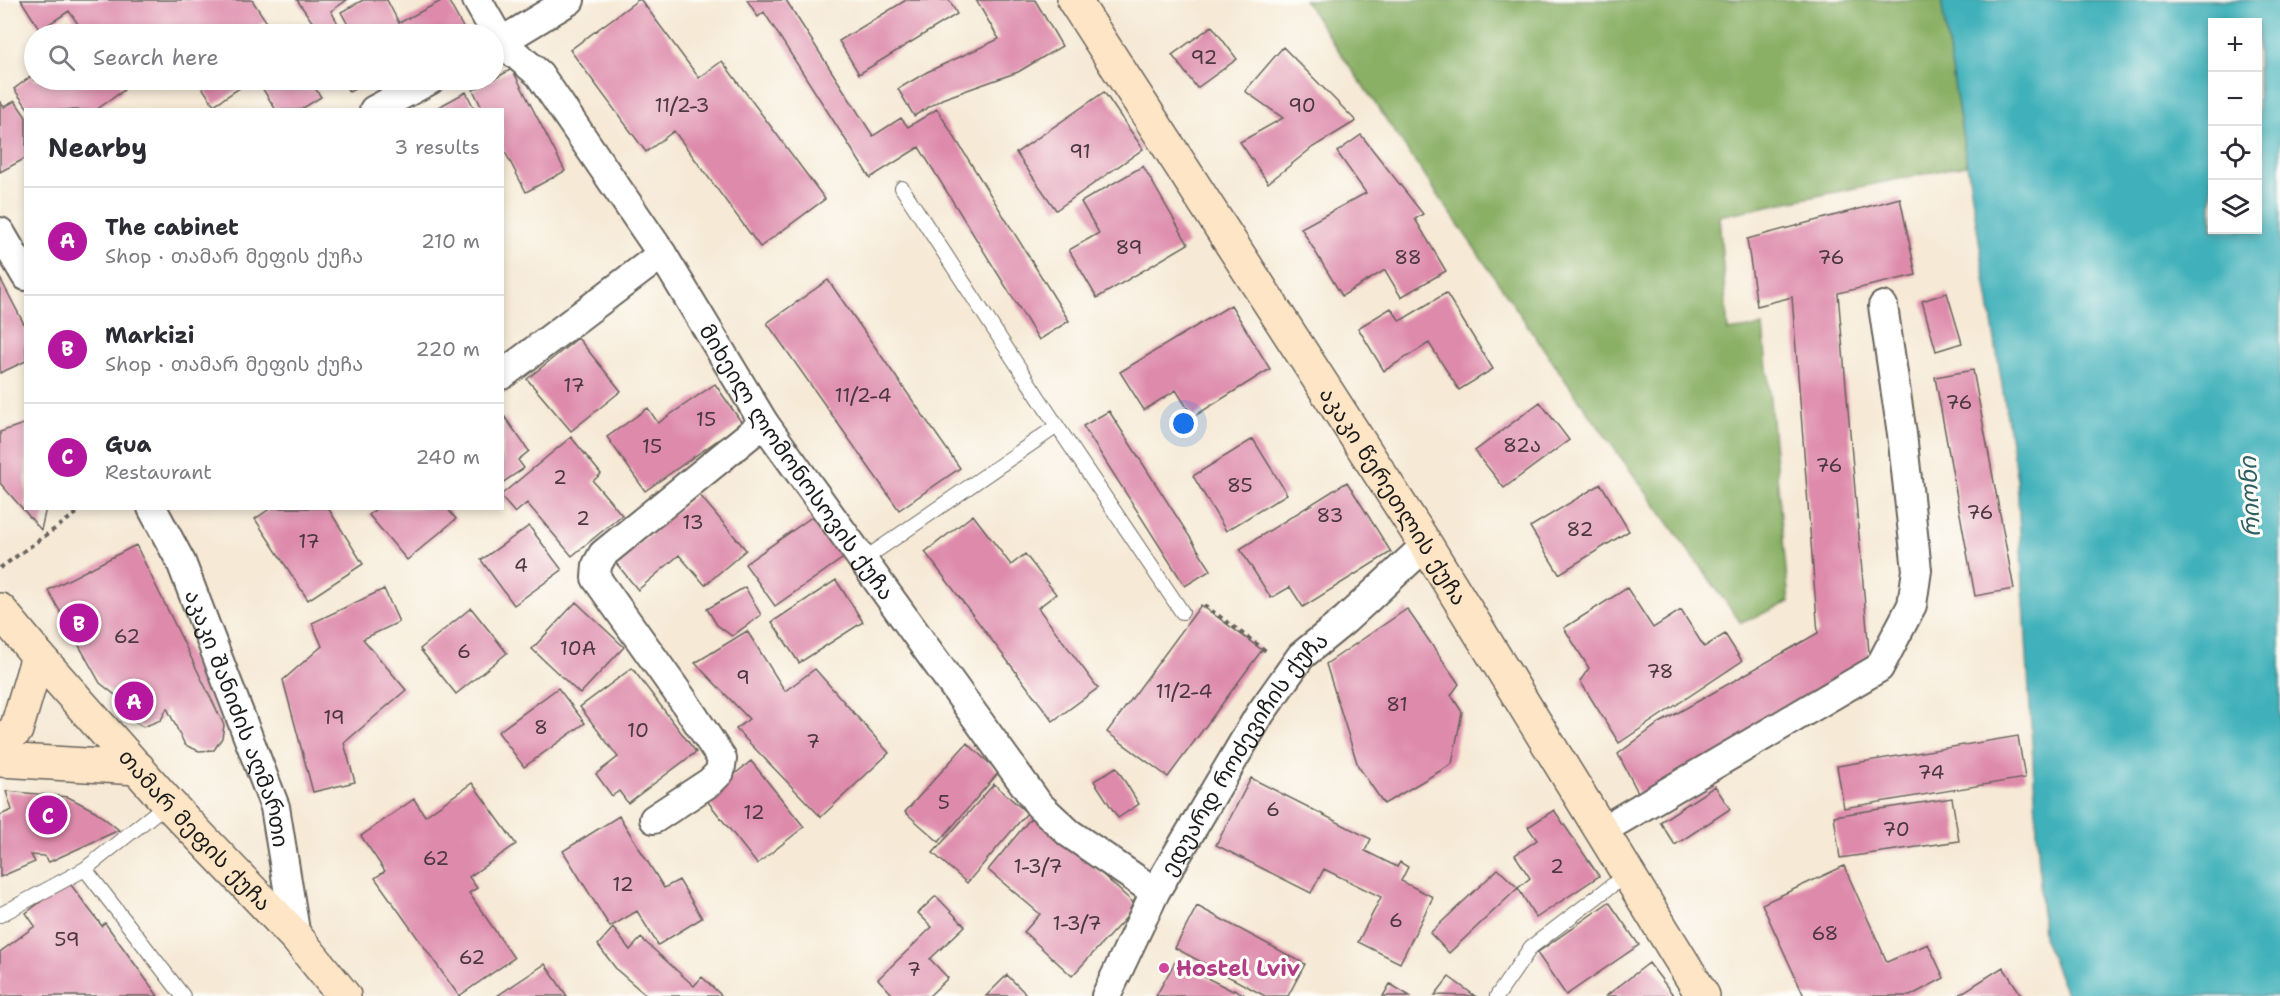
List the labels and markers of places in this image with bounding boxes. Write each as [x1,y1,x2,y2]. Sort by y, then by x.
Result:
pin: B [60,600,98,646]
pin: A [114,678,154,724]
pin: C [28,792,68,838]
place label: Hostel Lviv [1176,954,1300,983]
marker: Hostel Lviv [1157,961,1171,975]

